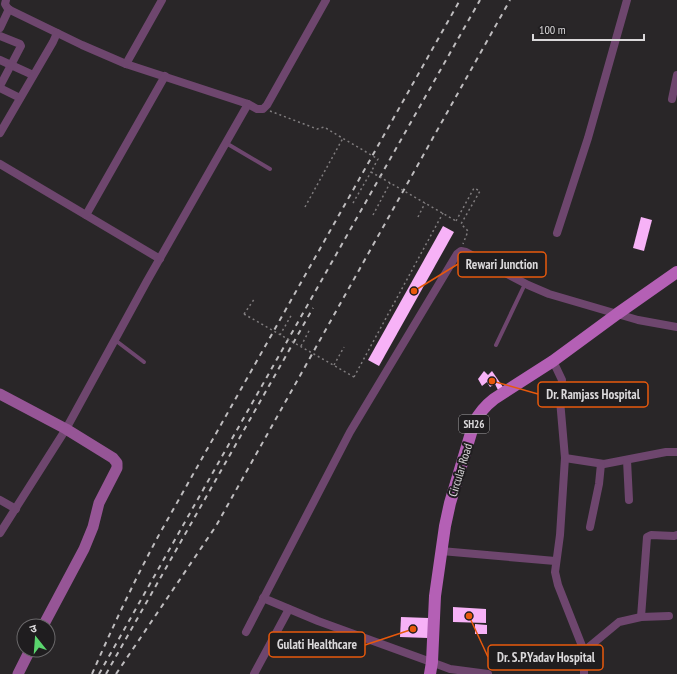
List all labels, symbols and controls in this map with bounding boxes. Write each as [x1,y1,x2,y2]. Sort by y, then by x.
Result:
scale bar [533,16,644,42]
text: 100 m [539,22,566,37]
callout: Rewari Junction [458,252,546,277]
text: Rewari Junction [466,256,538,273]
callout: Dr. Ramjass Hospital [538,382,648,407]
text: Dr. Ramjass Hospital [546,386,641,403]
road number: SH26 [459,415,489,433]
street label: Circular Road [445,442,475,498]
north arrow [16,618,56,658]
text: उ [28,621,39,636]
callout: Gulati Healthcare [269,632,365,657]
text: Gulati Healthcare [277,636,358,653]
callout: Dr. S.P.Yadav Hospital [488,645,603,670]
text: Dr. S.P.Yadav Hospital [497,649,596,666]

